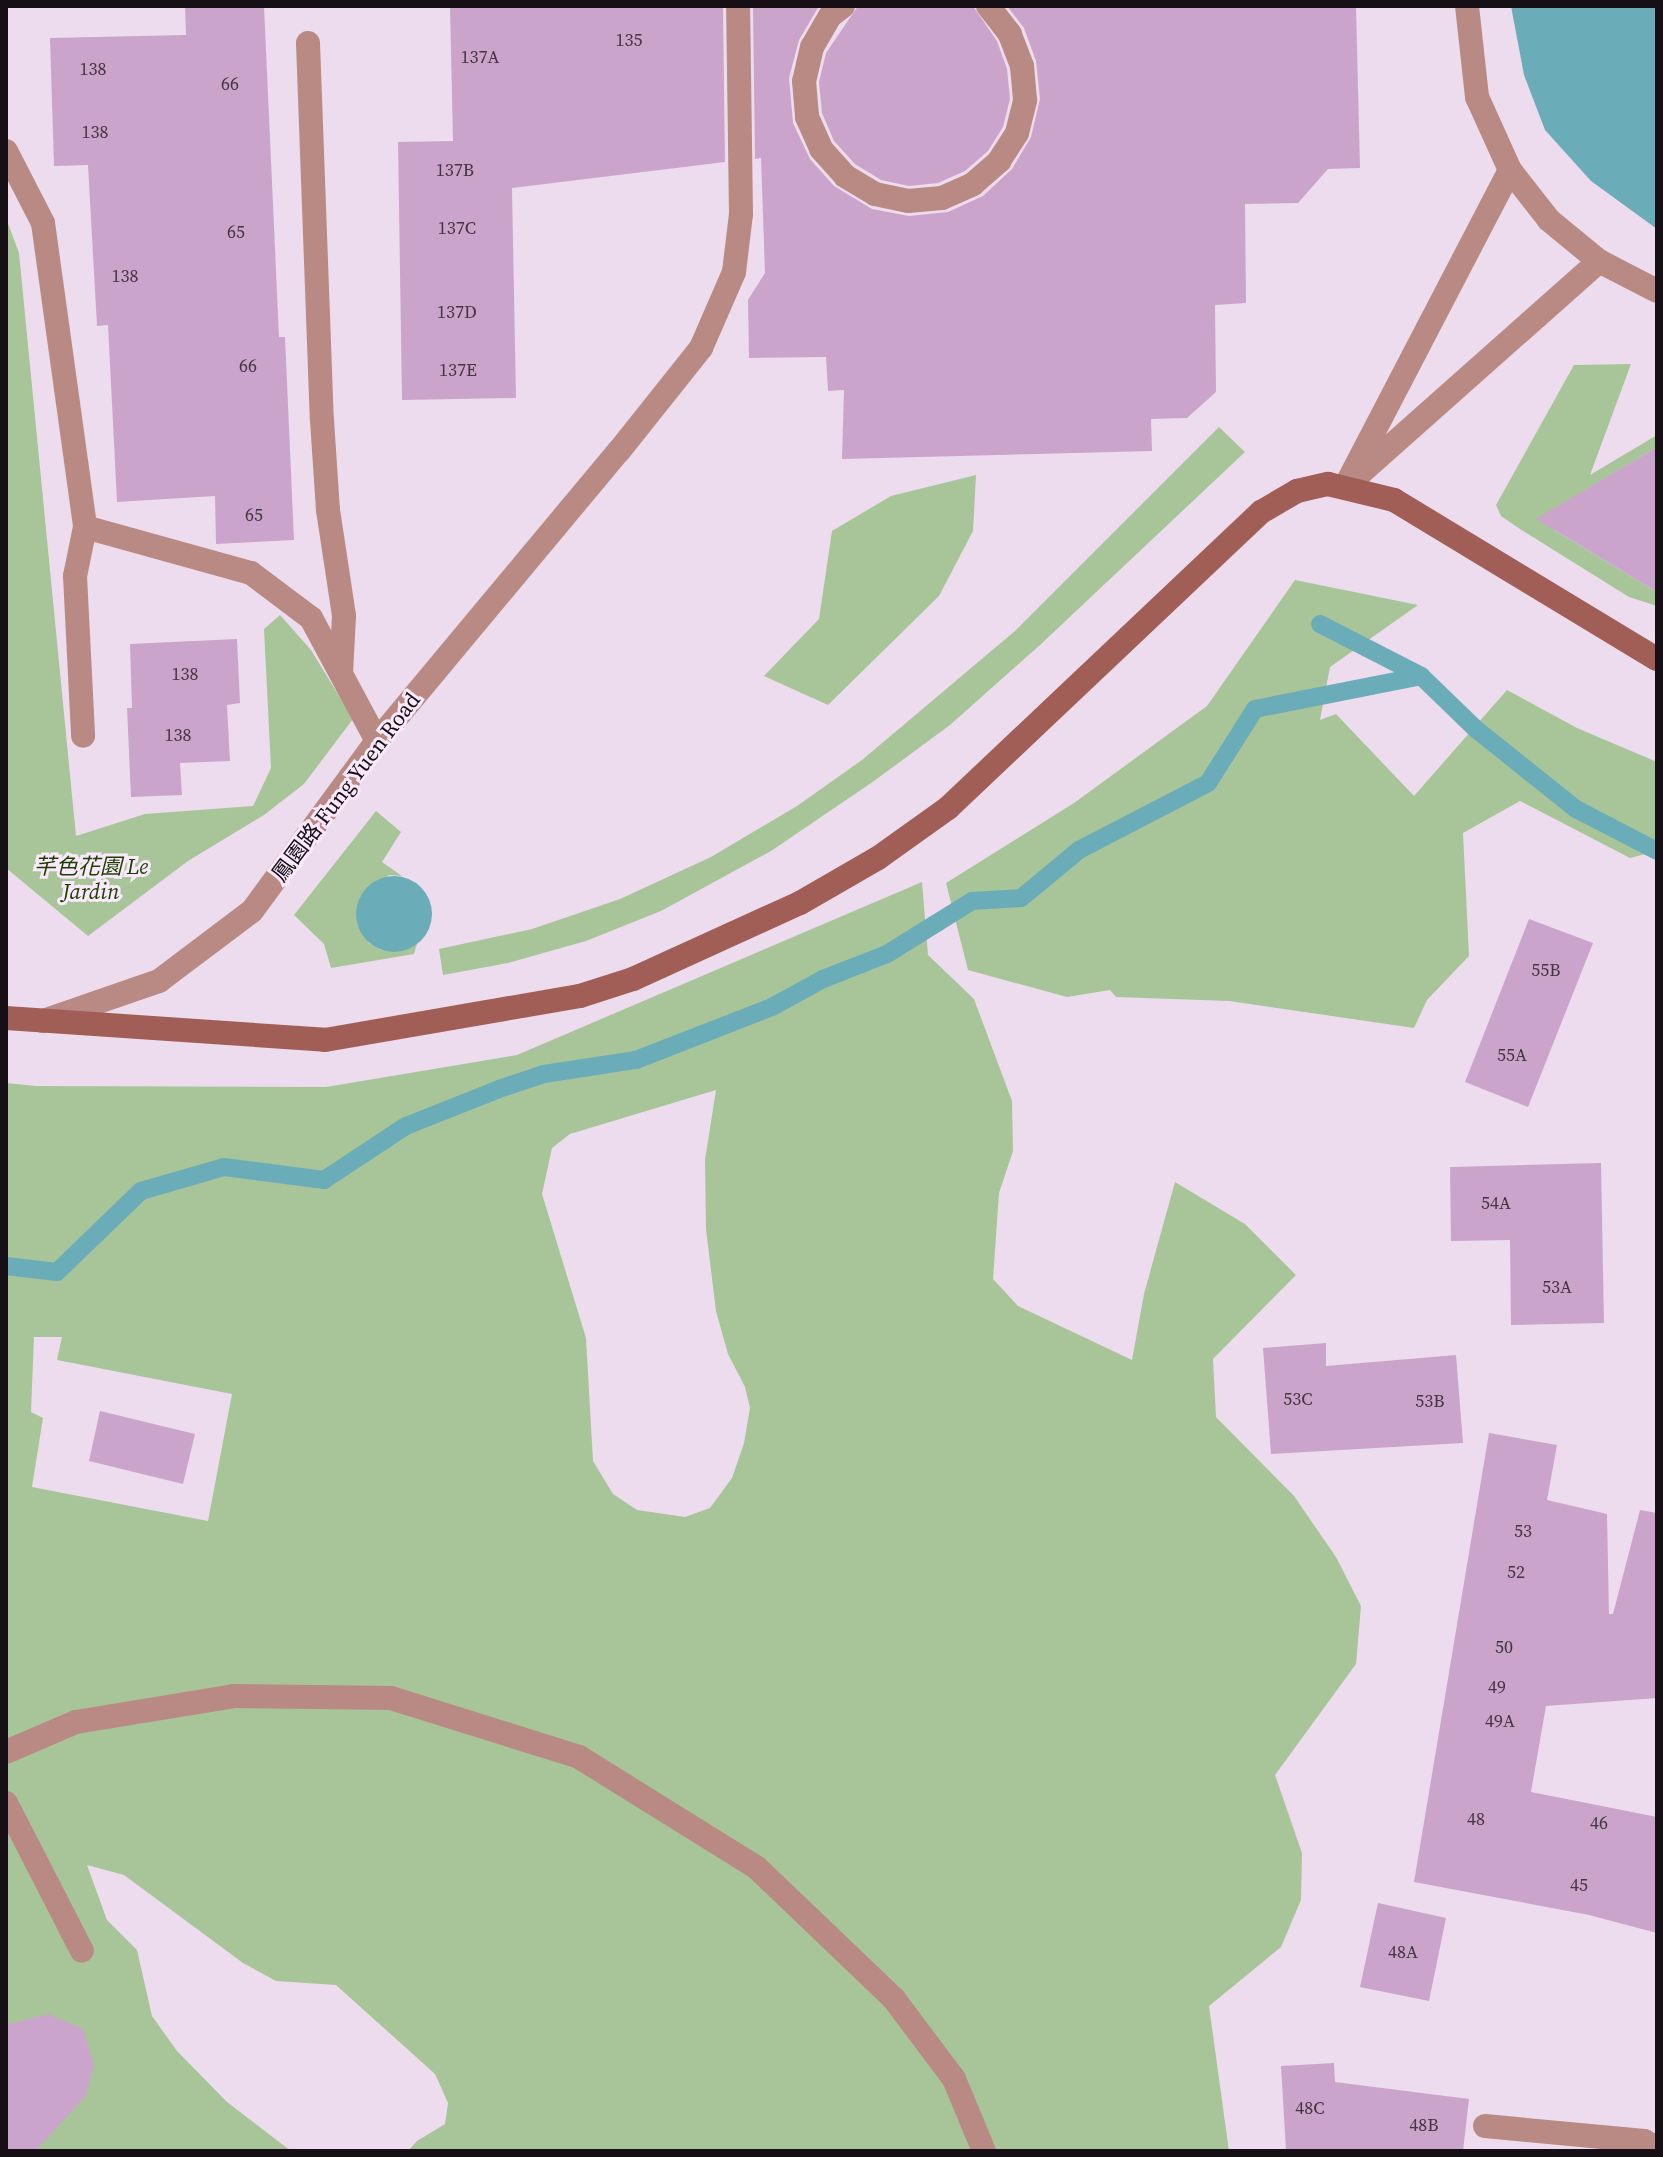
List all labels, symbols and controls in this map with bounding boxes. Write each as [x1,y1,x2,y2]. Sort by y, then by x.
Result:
house number: 135 [616,29,642,51]
house number: 137A [461,46,499,68]
house number: 138 [80,58,106,80]
house number: 66 [221,73,239,95]
house number: 138 [82,121,108,143]
house number: 137B [436,159,474,181]
house number: 137C [438,217,476,239]
house number: 65 [227,221,245,243]
house number: 138 [112,265,138,287]
house number: 137D [437,301,477,323]
house number: 66 [239,355,257,377]
house number: 137E [439,359,477,381]
house number: 65 [245,504,263,526]
house number: 138 [172,663,198,685]
street label: 鳳園路 Fung Yuen Road [266,687,426,887]
house number: 138 [165,724,191,746]
park label: 芊色花園 Le Jardin [34,853,148,904]
house number: 55B [1531,959,1561,981]
house number: 55A [1497,1044,1527,1066]
house number: 54A [1481,1192,1511,1214]
house number: 53A [1542,1276,1572,1298]
house number: 53C [1283,1388,1313,1410]
house number: 53B [1415,1390,1445,1412]
house number: 53 [1514,1520,1532,1542]
house number: 52 [1507,1561,1525,1583]
house number: 50 [1495,1636,1513,1658]
house number: 49 [1488,1676,1506,1698]
house number: 49A [1485,1710,1515,1732]
house number: 48 [1467,1808,1485,1830]
house number: 46 [1590,1812,1608,1834]
house number: 45 [1570,1874,1588,1896]
house number: 48A [1388,1941,1418,1963]
house number: 48C [1295,2097,1325,2119]
house number: 48B [1409,2114,1439,2136]

